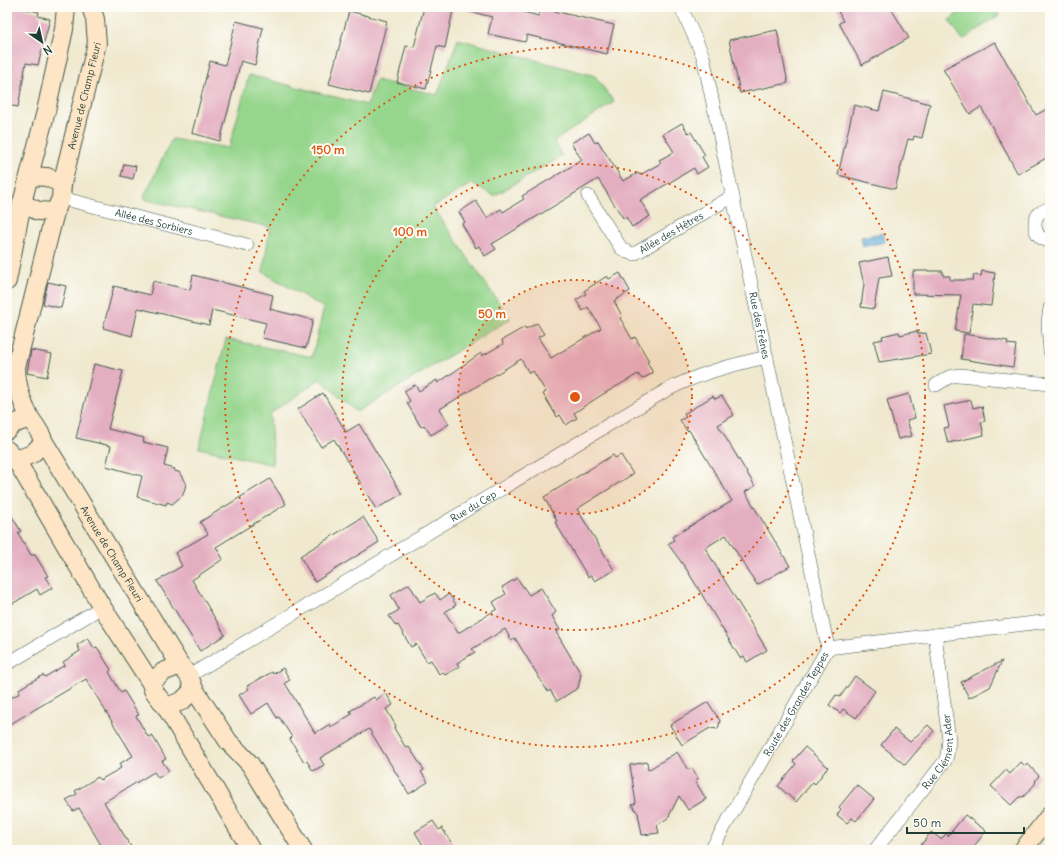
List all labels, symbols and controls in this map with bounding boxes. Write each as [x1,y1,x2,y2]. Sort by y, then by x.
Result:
north arrow [22,22,62,62]
street label: Avenue de Champ Fleuri [64,41,103,151]
text: N [41,42,55,58]
text: 150 m [312,142,345,157]
street label: Allée des Sorbiers [114,205,195,238]
street label: Allée des Hêtres [637,208,706,256]
text: 100 m [393,224,427,239]
street label: Rue des Frênes [746,291,773,361]
text: 50 m [478,306,507,321]
centre of rings [568,390,582,404]
street label: Rue du Cep [448,487,499,525]
street label: Avenue de Champ Fleuri [78,503,146,604]
street label: Route des Grandes Teppes [760,649,831,759]
street label: Rue Clément Ader [919,713,956,792]
scale bar [907,809,1024,835]
text: 50 m [913,815,942,830]

